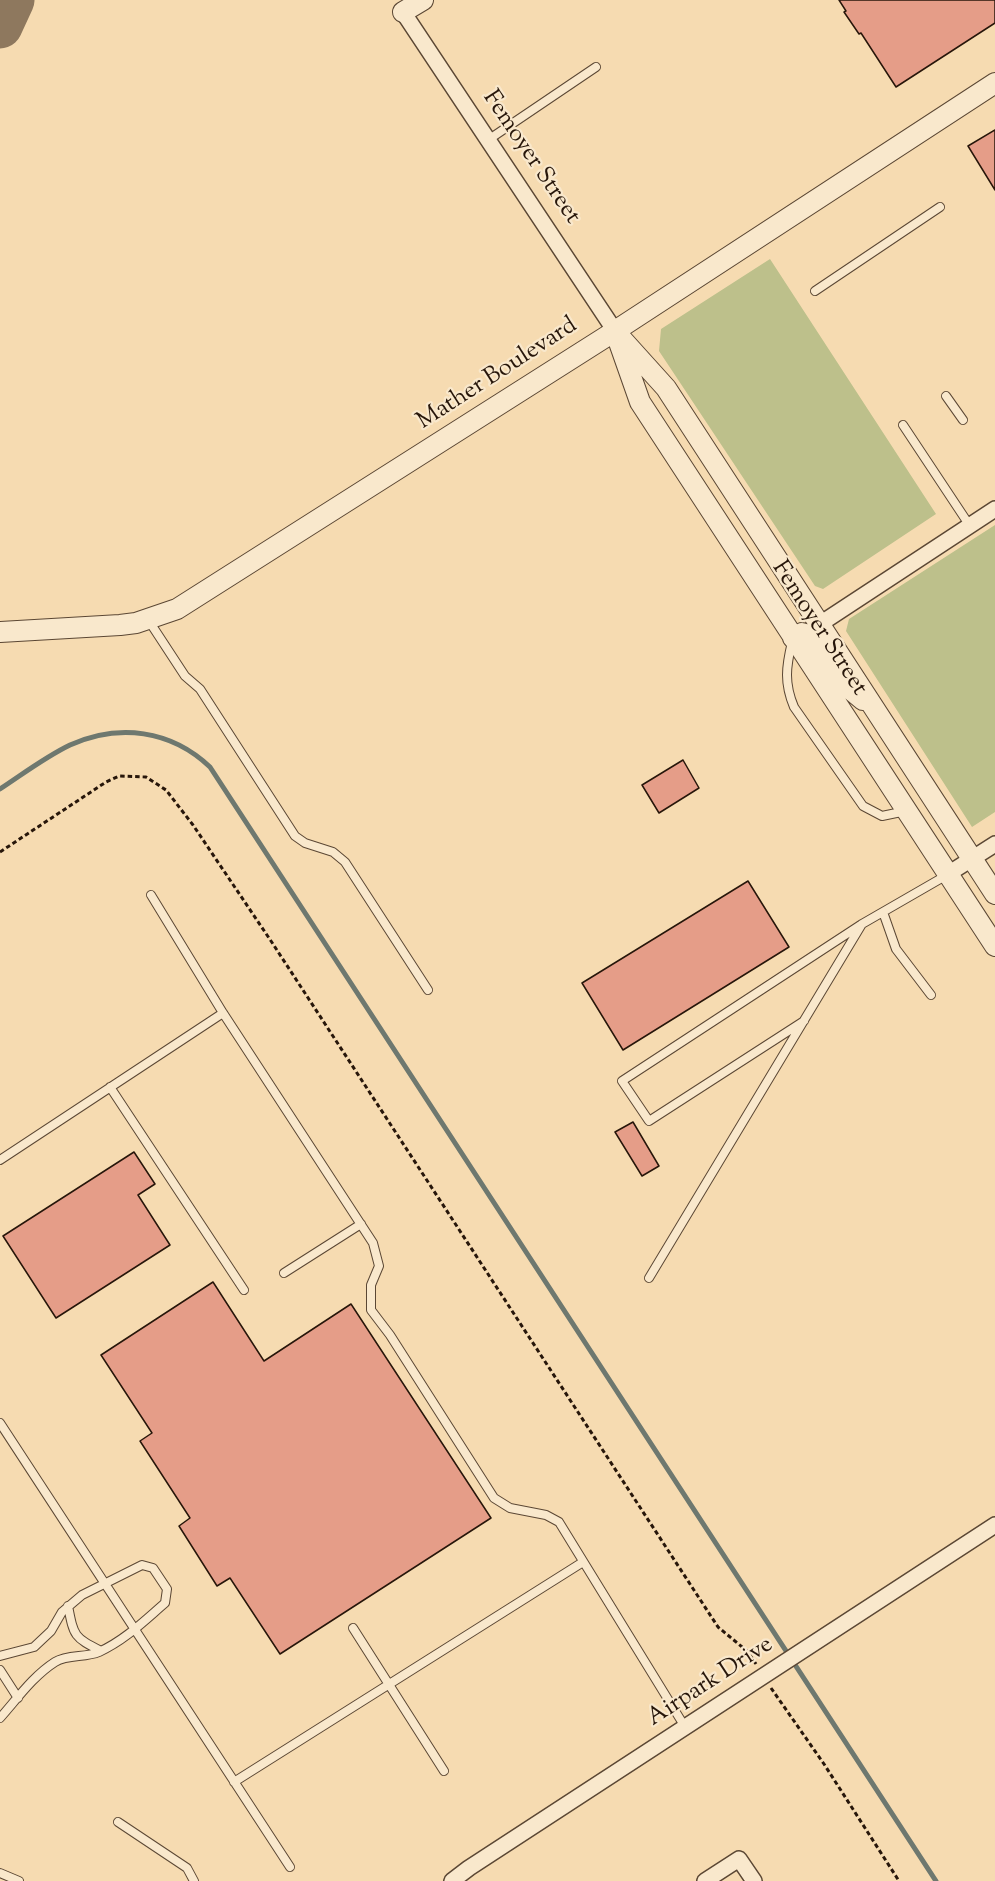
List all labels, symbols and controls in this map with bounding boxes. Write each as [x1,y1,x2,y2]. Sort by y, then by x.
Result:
street label: Femoyer Street [475,86,585,230]
street label: Mather Boulevard [412,312,584,438]
street label: Femoyer Street [764,556,872,702]
street label: Airpark Drive [643,1632,779,1734]

